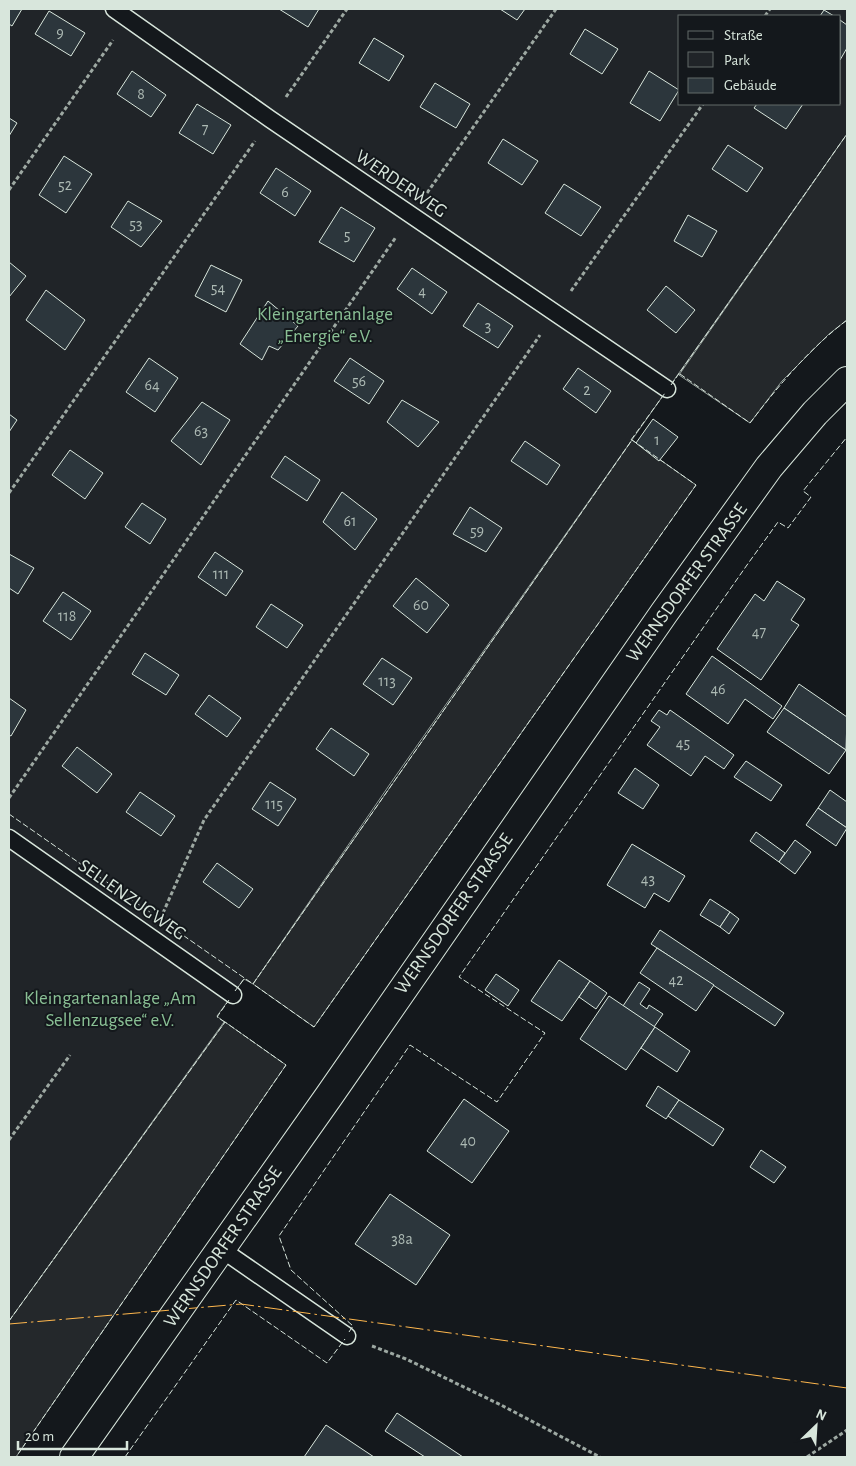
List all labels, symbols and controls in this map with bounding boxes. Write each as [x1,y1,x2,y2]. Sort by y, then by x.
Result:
legend [678,15,841,105]
house number: 9 [56,25,64,41]
text: Straße [724,28,763,43]
text: Park [724,53,750,68]
text: Gebäude [724,78,777,93]
house number: 8 [137,86,145,102]
house number: 7 [202,121,209,137]
street label: WERDERWEG [352,147,450,221]
house number: 52 [58,177,72,193]
house number: 6 [281,184,289,200]
house number: 53 [129,216,143,232]
house number: 5 [344,227,350,243]
house number: 54 [211,280,225,296]
house number: 4 [418,283,426,299]
park label: Kleingartenanlage „Energie“ e.V. [257,305,393,346]
house number: 3 [485,318,491,334]
house number: 56 [352,373,366,389]
house number: 64 [144,377,160,393]
house number: 2 [583,382,591,398]
house number: 63 [194,423,208,439]
house number: 1 [654,432,660,448]
street label: WERNSDORFER STRASSE [623,500,751,666]
house number: 61 [343,513,357,529]
house number: 59 [470,523,484,539]
house number: 111 [213,566,229,582]
house number: 60 [413,597,429,613]
house number: 118 [58,608,76,624]
house number: 47 [752,624,767,640]
house number: 113 [378,673,396,689]
house number: 46 [710,681,726,697]
house number: 45 [676,735,690,751]
house number: 115 [265,796,283,812]
street label: WERNSDORFER STRASSE [391,830,517,998]
street label: SELLENZUGWEG [75,856,189,944]
house number: 43 [641,871,655,887]
house number: 42 [669,972,683,988]
park label: Kleingartenanlage „Am Sellenzugsee“ e.V. [24,989,196,1030]
house number: 40 [460,1133,476,1149]
street label: WERNSDORFER STRASSE [160,1163,286,1331]
house number: 38a [391,1231,413,1247]
north arrow [791,1401,841,1451]
text: N [814,1407,828,1424]
scale bar [18,1418,126,1450]
text: 20 m [25,1429,54,1444]

